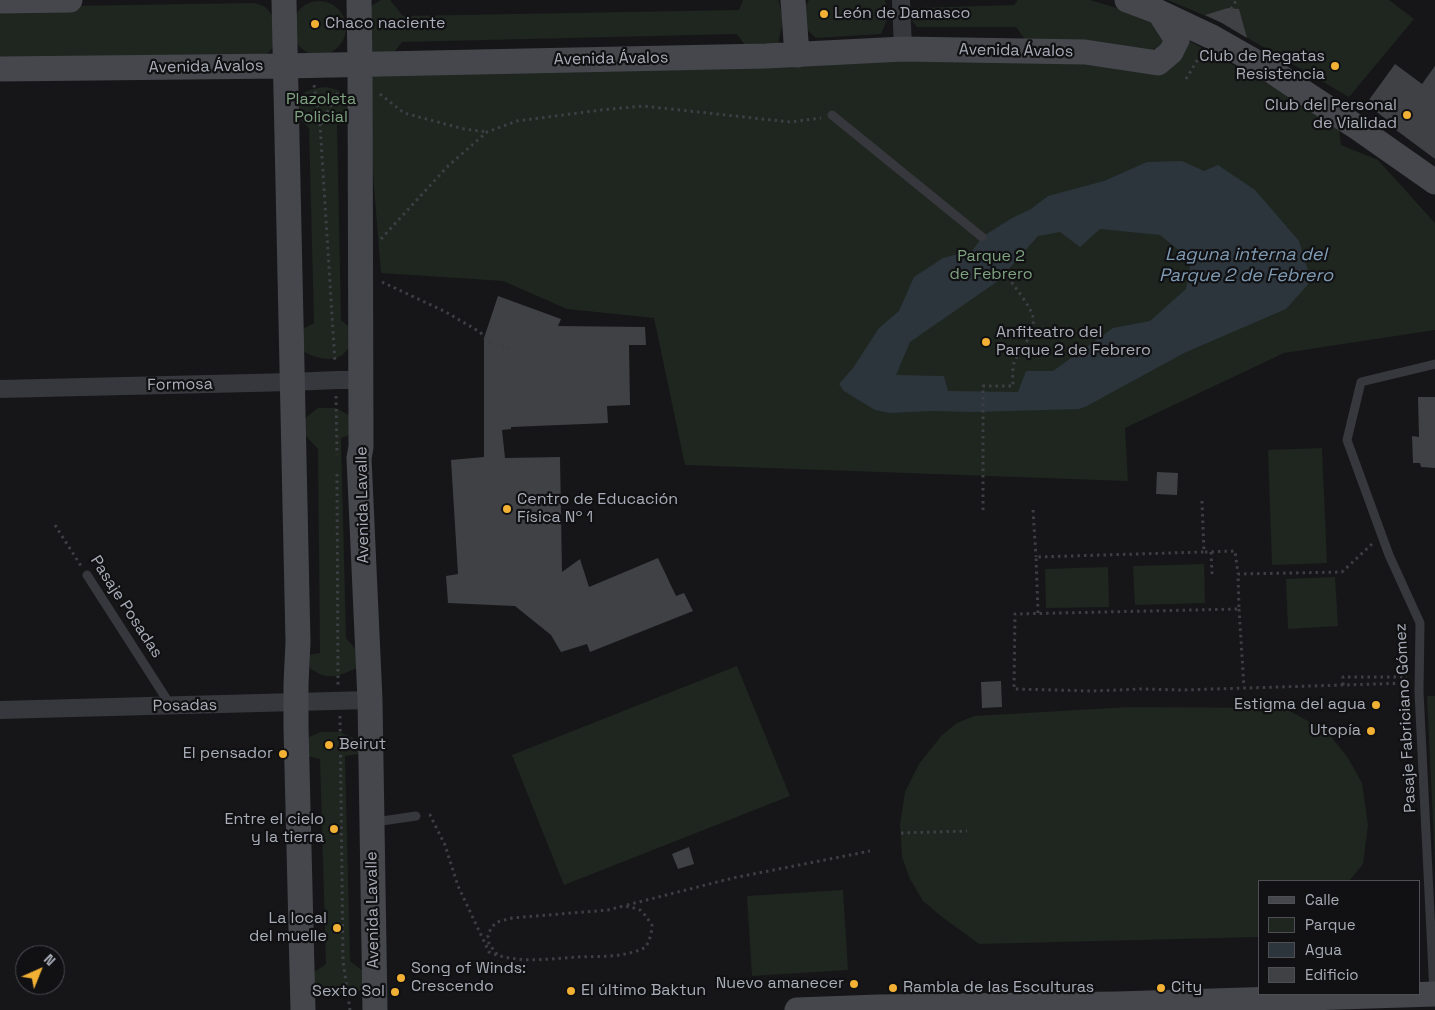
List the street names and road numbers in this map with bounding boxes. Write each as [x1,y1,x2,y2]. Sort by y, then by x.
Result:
street label: Avenida Ávalos [959,40,1073,62]
street label: Avenida Ávalos [554,48,668,70]
street label: Avenida Ávalos [149,56,263,78]
street label: Formosa [147,375,213,395]
street label: Avenida Lavalle [352,446,374,564]
street label: Pasaje Posadas [86,552,166,662]
street label: Pasaje Fabriciano Gómez [1391,623,1421,813]
street label: Posadas [153,696,217,716]
street label: Avenida Lavalle [362,851,384,969]

